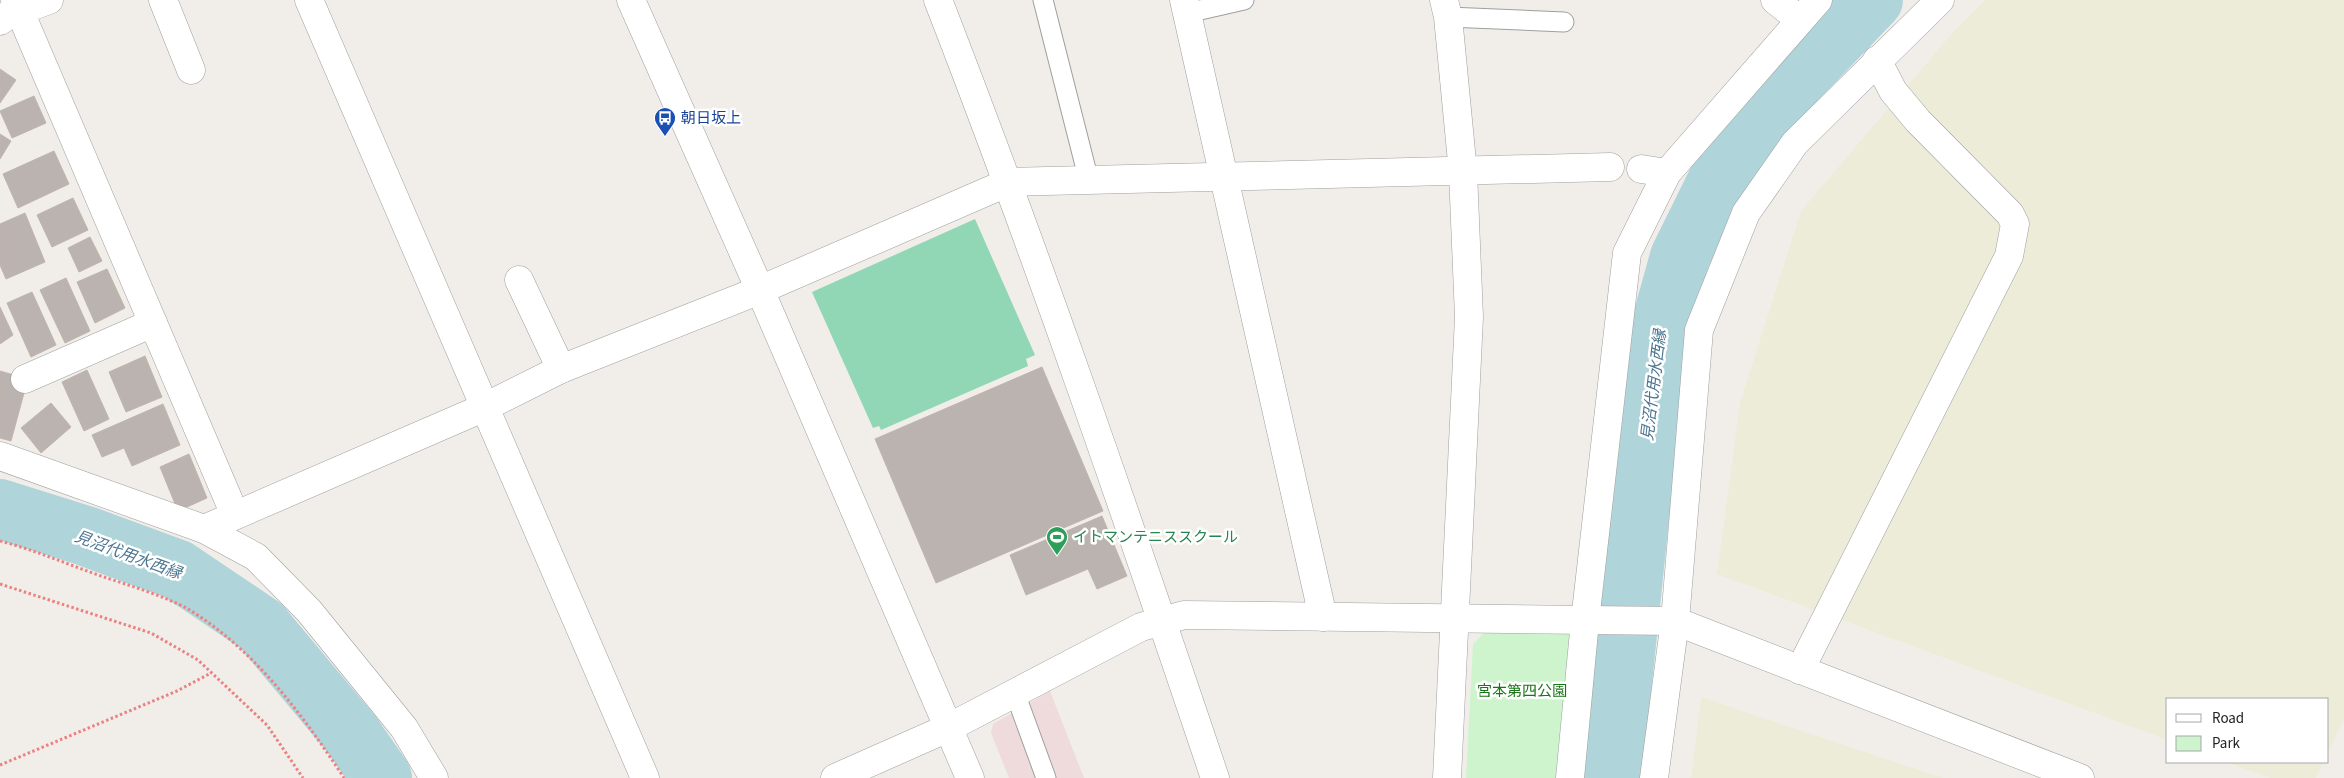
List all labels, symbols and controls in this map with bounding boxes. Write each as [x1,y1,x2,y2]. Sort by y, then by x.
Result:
bus stop icon: 朝日坂上 [653,106,677,137]
place label: 朝日坂上 [681,108,741,129]
water label: 見沼代用水西縁 [1636,326,1672,442]
sports icon: イトマンテニススクール [1045,525,1069,556]
water label: 見沼代用水西縁 [72,526,186,585]
place label: イトマンテニススクール [1073,527,1238,548]
park label: 宮本第四公園 [1477,681,1567,702]
legend [2166,698,2329,763]
text: Road [2212,708,2244,729]
text: Park [2212,733,2241,754]

